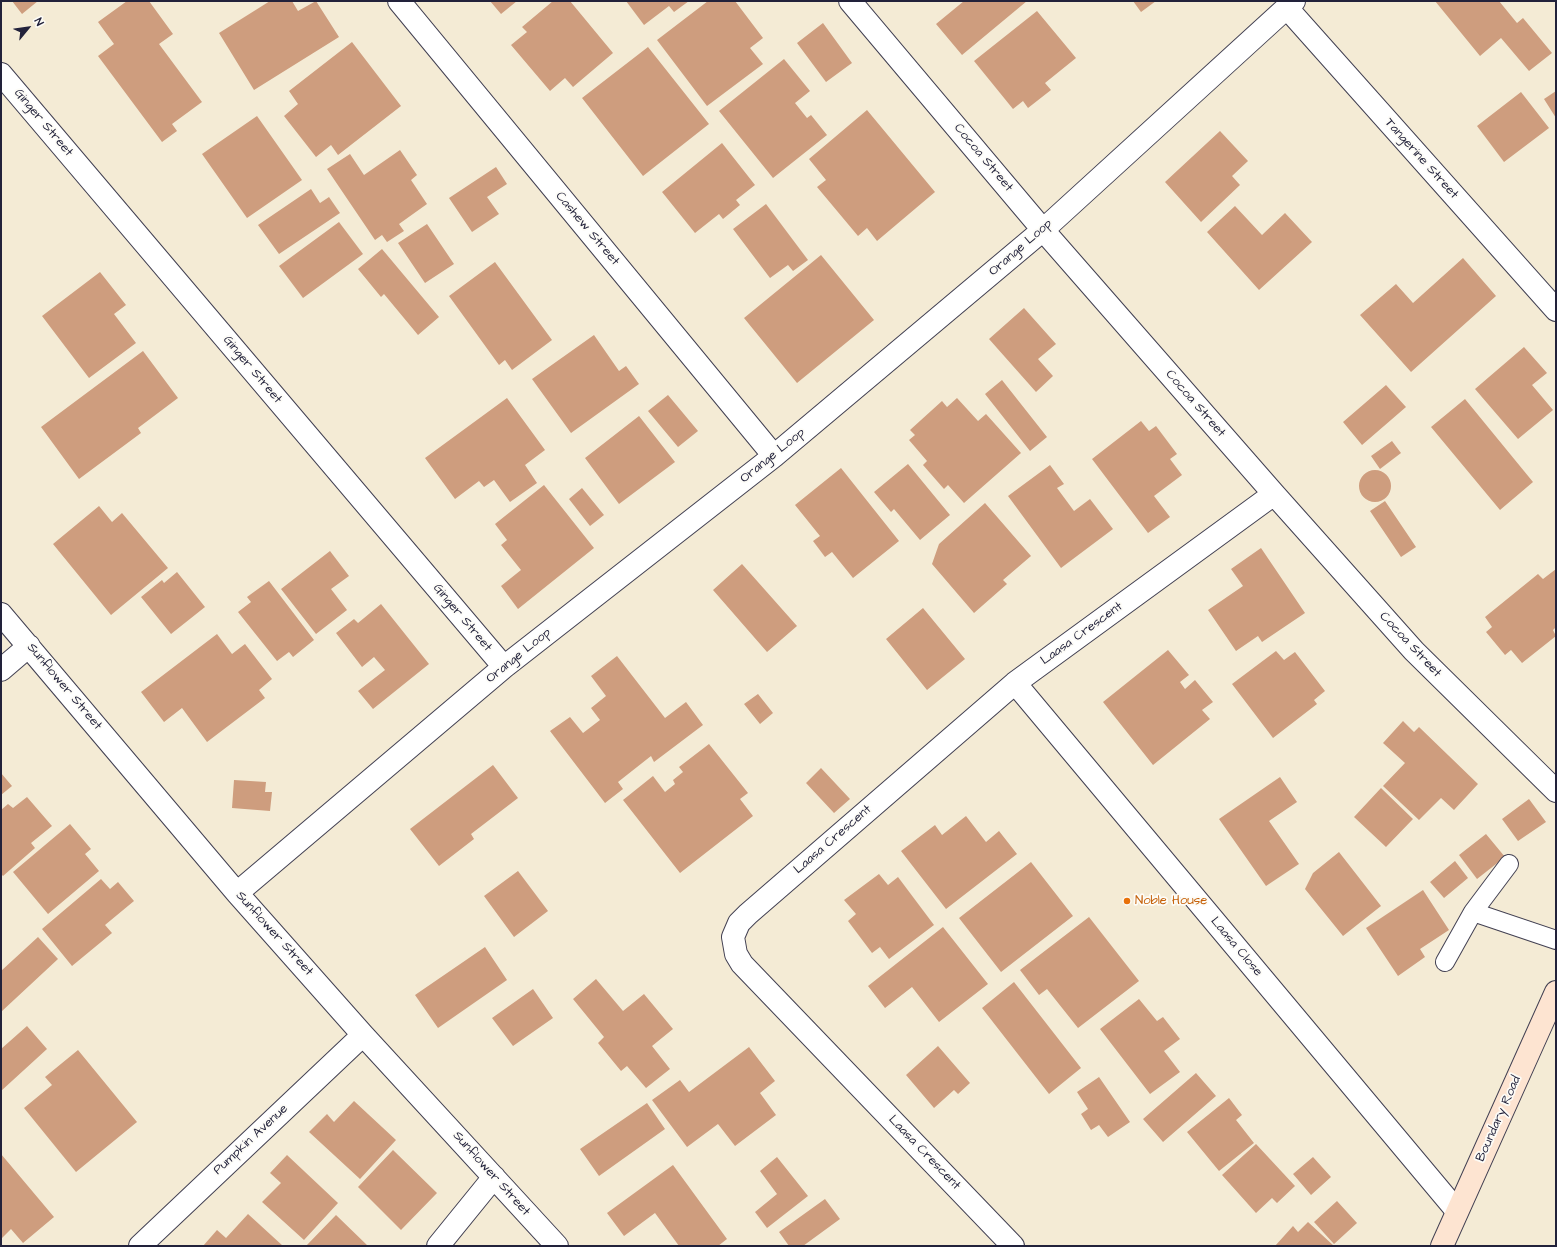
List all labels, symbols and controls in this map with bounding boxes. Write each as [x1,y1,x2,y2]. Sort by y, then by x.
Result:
north arrow [8,8,48,48]
text: N [31,15,47,29]
street label: Ginger Street [10,86,76,160]
street label: Tangerine Street [1381,116,1461,202]
street label: Cocoa Street [950,121,1016,195]
street label: Cashew Street [552,189,622,269]
street label: Orange Loop [986,216,1056,280]
street label: Ginger Street [219,333,285,407]
street label: Cocoa Street [1162,367,1228,441]
street label: Orange Loop [737,425,809,487]
street label: Ginger Street [429,581,495,655]
street label: Laasa Crescent [1038,599,1126,669]
street label: Cocoa Street [1376,609,1444,681]
street label: Orange Loop [483,625,555,687]
street label: Sunflower Street [23,640,105,734]
street label: Laasa Crescent [791,802,875,878]
street label: Sunflower Street [232,888,316,980]
place label: Noble House [1135,893,1207,909]
marker: Noble House [1122,896,1132,906]
street label: Laasa Close [1207,914,1265,980]
street label: Boundary Road [1473,1074,1525,1164]
street label: Pumpkin Avenue [211,1102,291,1178]
street label: Laasa Crescent [885,1113,963,1193]
street label: Sunflower Street [449,1128,533,1220]

